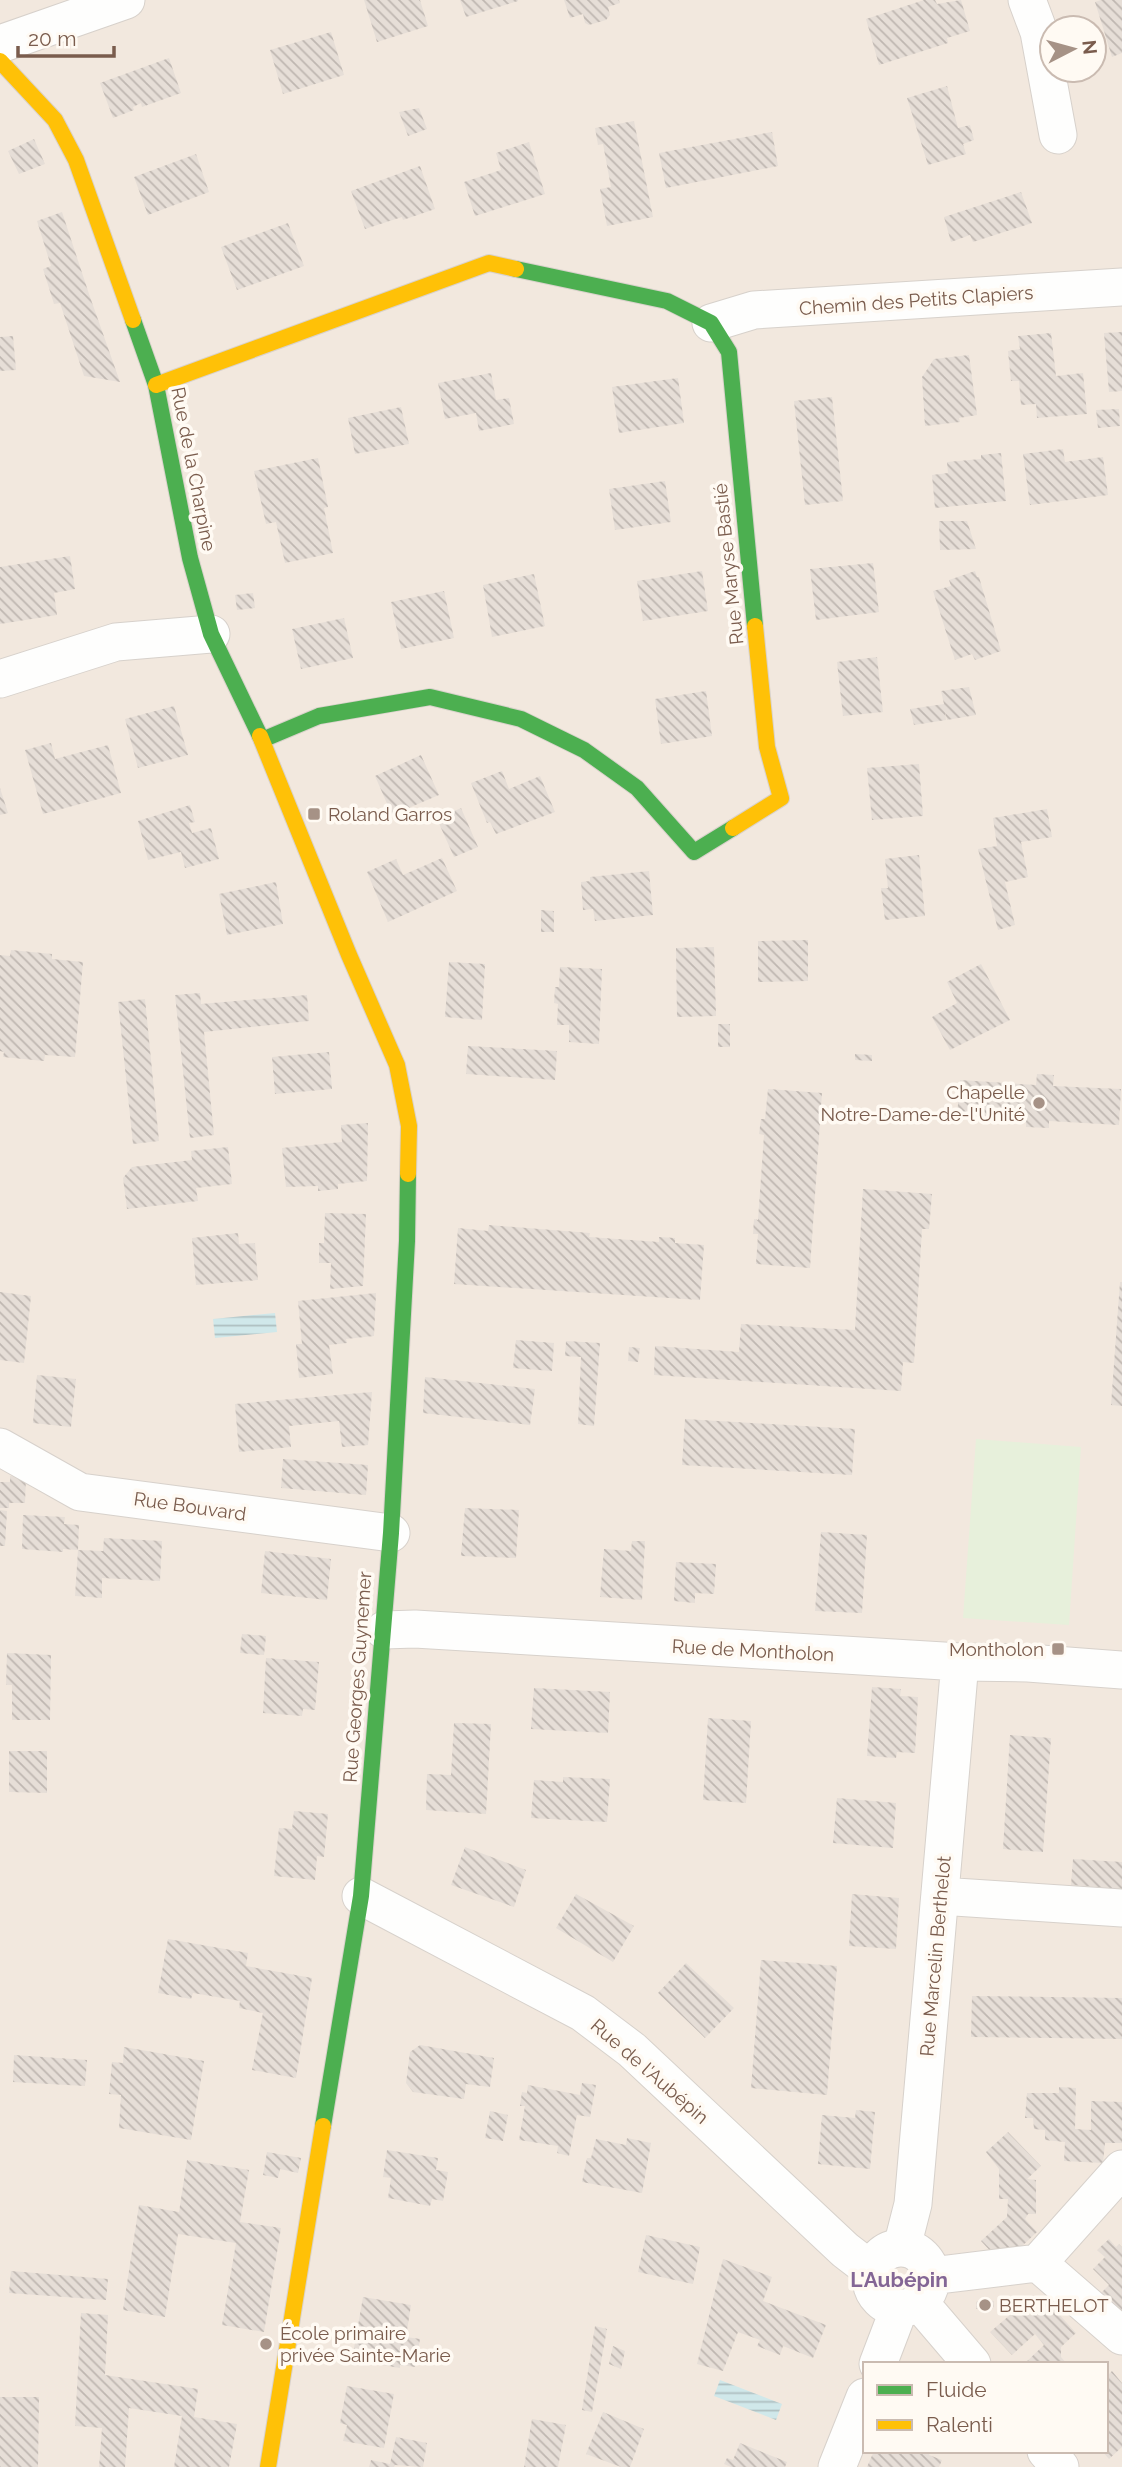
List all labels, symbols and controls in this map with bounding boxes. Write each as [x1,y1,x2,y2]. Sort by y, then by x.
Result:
scale bar [18,14,114,58]
north arrow [1038,14,1108,84]
text: 20 m [28,26,76,51]
text: N [1078,39,1102,56]
street label: Chemin des Petits Clapiers [798,281,1034,319]
street label: Rue de la Charpine [167,385,221,553]
street label: Rue Maryse Bastié [709,482,747,646]
place label: Roland Garros [328,803,452,825]
marker: Roland Garros [306,806,322,822]
place label: Chapelle Notre-Dame-de-l'Unité [820,1081,1025,1125]
marker: Chapelle Notre-Dame-de-l'Unité [1031,1095,1047,1111]
street label: Rue Bouvard [132,1487,248,1525]
street label: Rue Georges Guynemer [339,1570,375,1783]
street label: Rue de Montholon [671,1635,835,1665]
place label: Montholon [949,1638,1044,1660]
marker: Montholon [1050,1641,1066,1657]
street label: Rue Marcelin Berthelot [915,1854,955,2057]
street label: Rue de l'Aubépin [587,2014,713,2128]
district label: L'Aubépin [850,2267,948,2292]
place label: BERTHELOT [999,2294,1109,2316]
marker: BERTHELOT [977,2297,993,2313]
place label: École primaire privée Sainte-Marie [280,2322,451,2366]
marker: École primaire privée Sainte-Marie [258,2336,274,2352]
legend [863,2362,1108,2453]
text: Fluide [926,2377,987,2402]
text: Ralenti [926,2412,993,2437]

